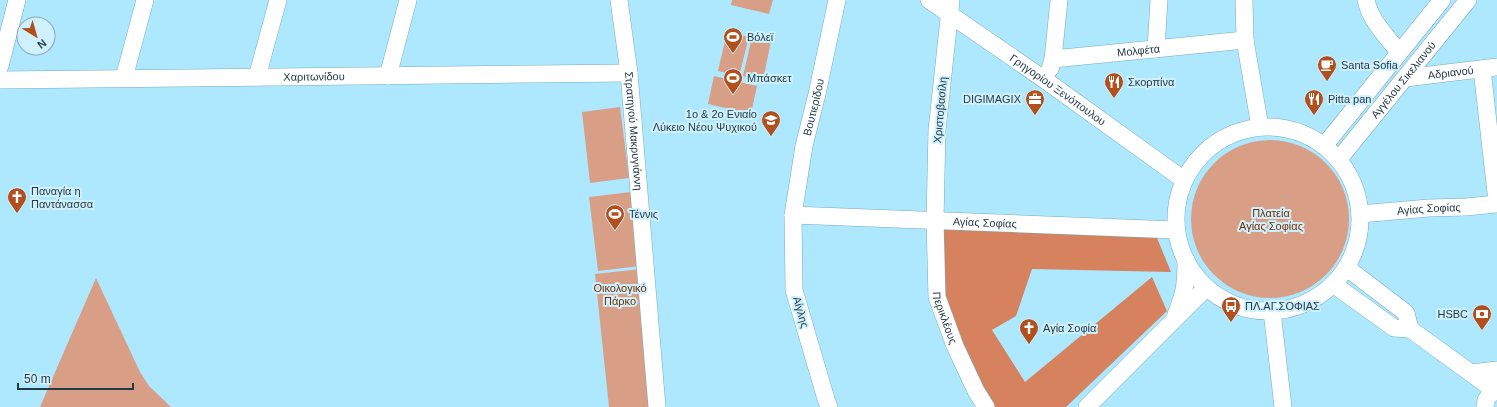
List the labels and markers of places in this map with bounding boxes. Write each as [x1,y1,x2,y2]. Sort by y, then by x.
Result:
sports icon: Βόλεϊ [722,26,744,54]
place label: Βόλεϊ [747,31,774,43]
cafe icon: Santa Sofia [1316,54,1338,82]
place label: Santa Sofia [1341,59,1399,71]
sports icon: Μπάσκετ [722,67,744,95]
restaurant icon: Σκορπίνα [1103,71,1125,99]
place label: Μπάσκετ [747,72,792,84]
place label: Σκορπίνα [1128,76,1175,88]
office icon: DIGIMAGIX [1024,88,1046,116]
restaurant icon: Pitta pan [1303,88,1325,116]
place label: DIGIMAGIX [963,93,1022,105]
place label: Pitta pan [1328,93,1371,105]
place label: 1ο & 2ο Ενιαίο Λύκειο Νέου Ψυχικού [653,108,757,133]
school or university icon: 1ο & 2ο Ενιαίο Λύκειο Νέου Ψυχικού [760,109,782,137]
place label: Παναγία η Παντάνασσα [31,185,94,210]
church icon: Παναγία η Παντάνασσα [6,186,28,214]
sports icon: Τέννις [604,203,626,231]
place label: Τέννις [629,208,658,220]
bus stop icon: ΠΛ.ΑΓ.ΣΟΦΙΑΣ [1220,295,1242,323]
place label: ΠΛ.ΑΓ.ΣΟΦΙΑΣ [1245,300,1320,312]
bank icon: HSBC [1471,303,1493,331]
place label: HSBC [1437,308,1468,320]
church icon: Αγία Σοφία [1018,317,1040,345]
place label: Αγία Σοφία [1043,322,1097,334]

